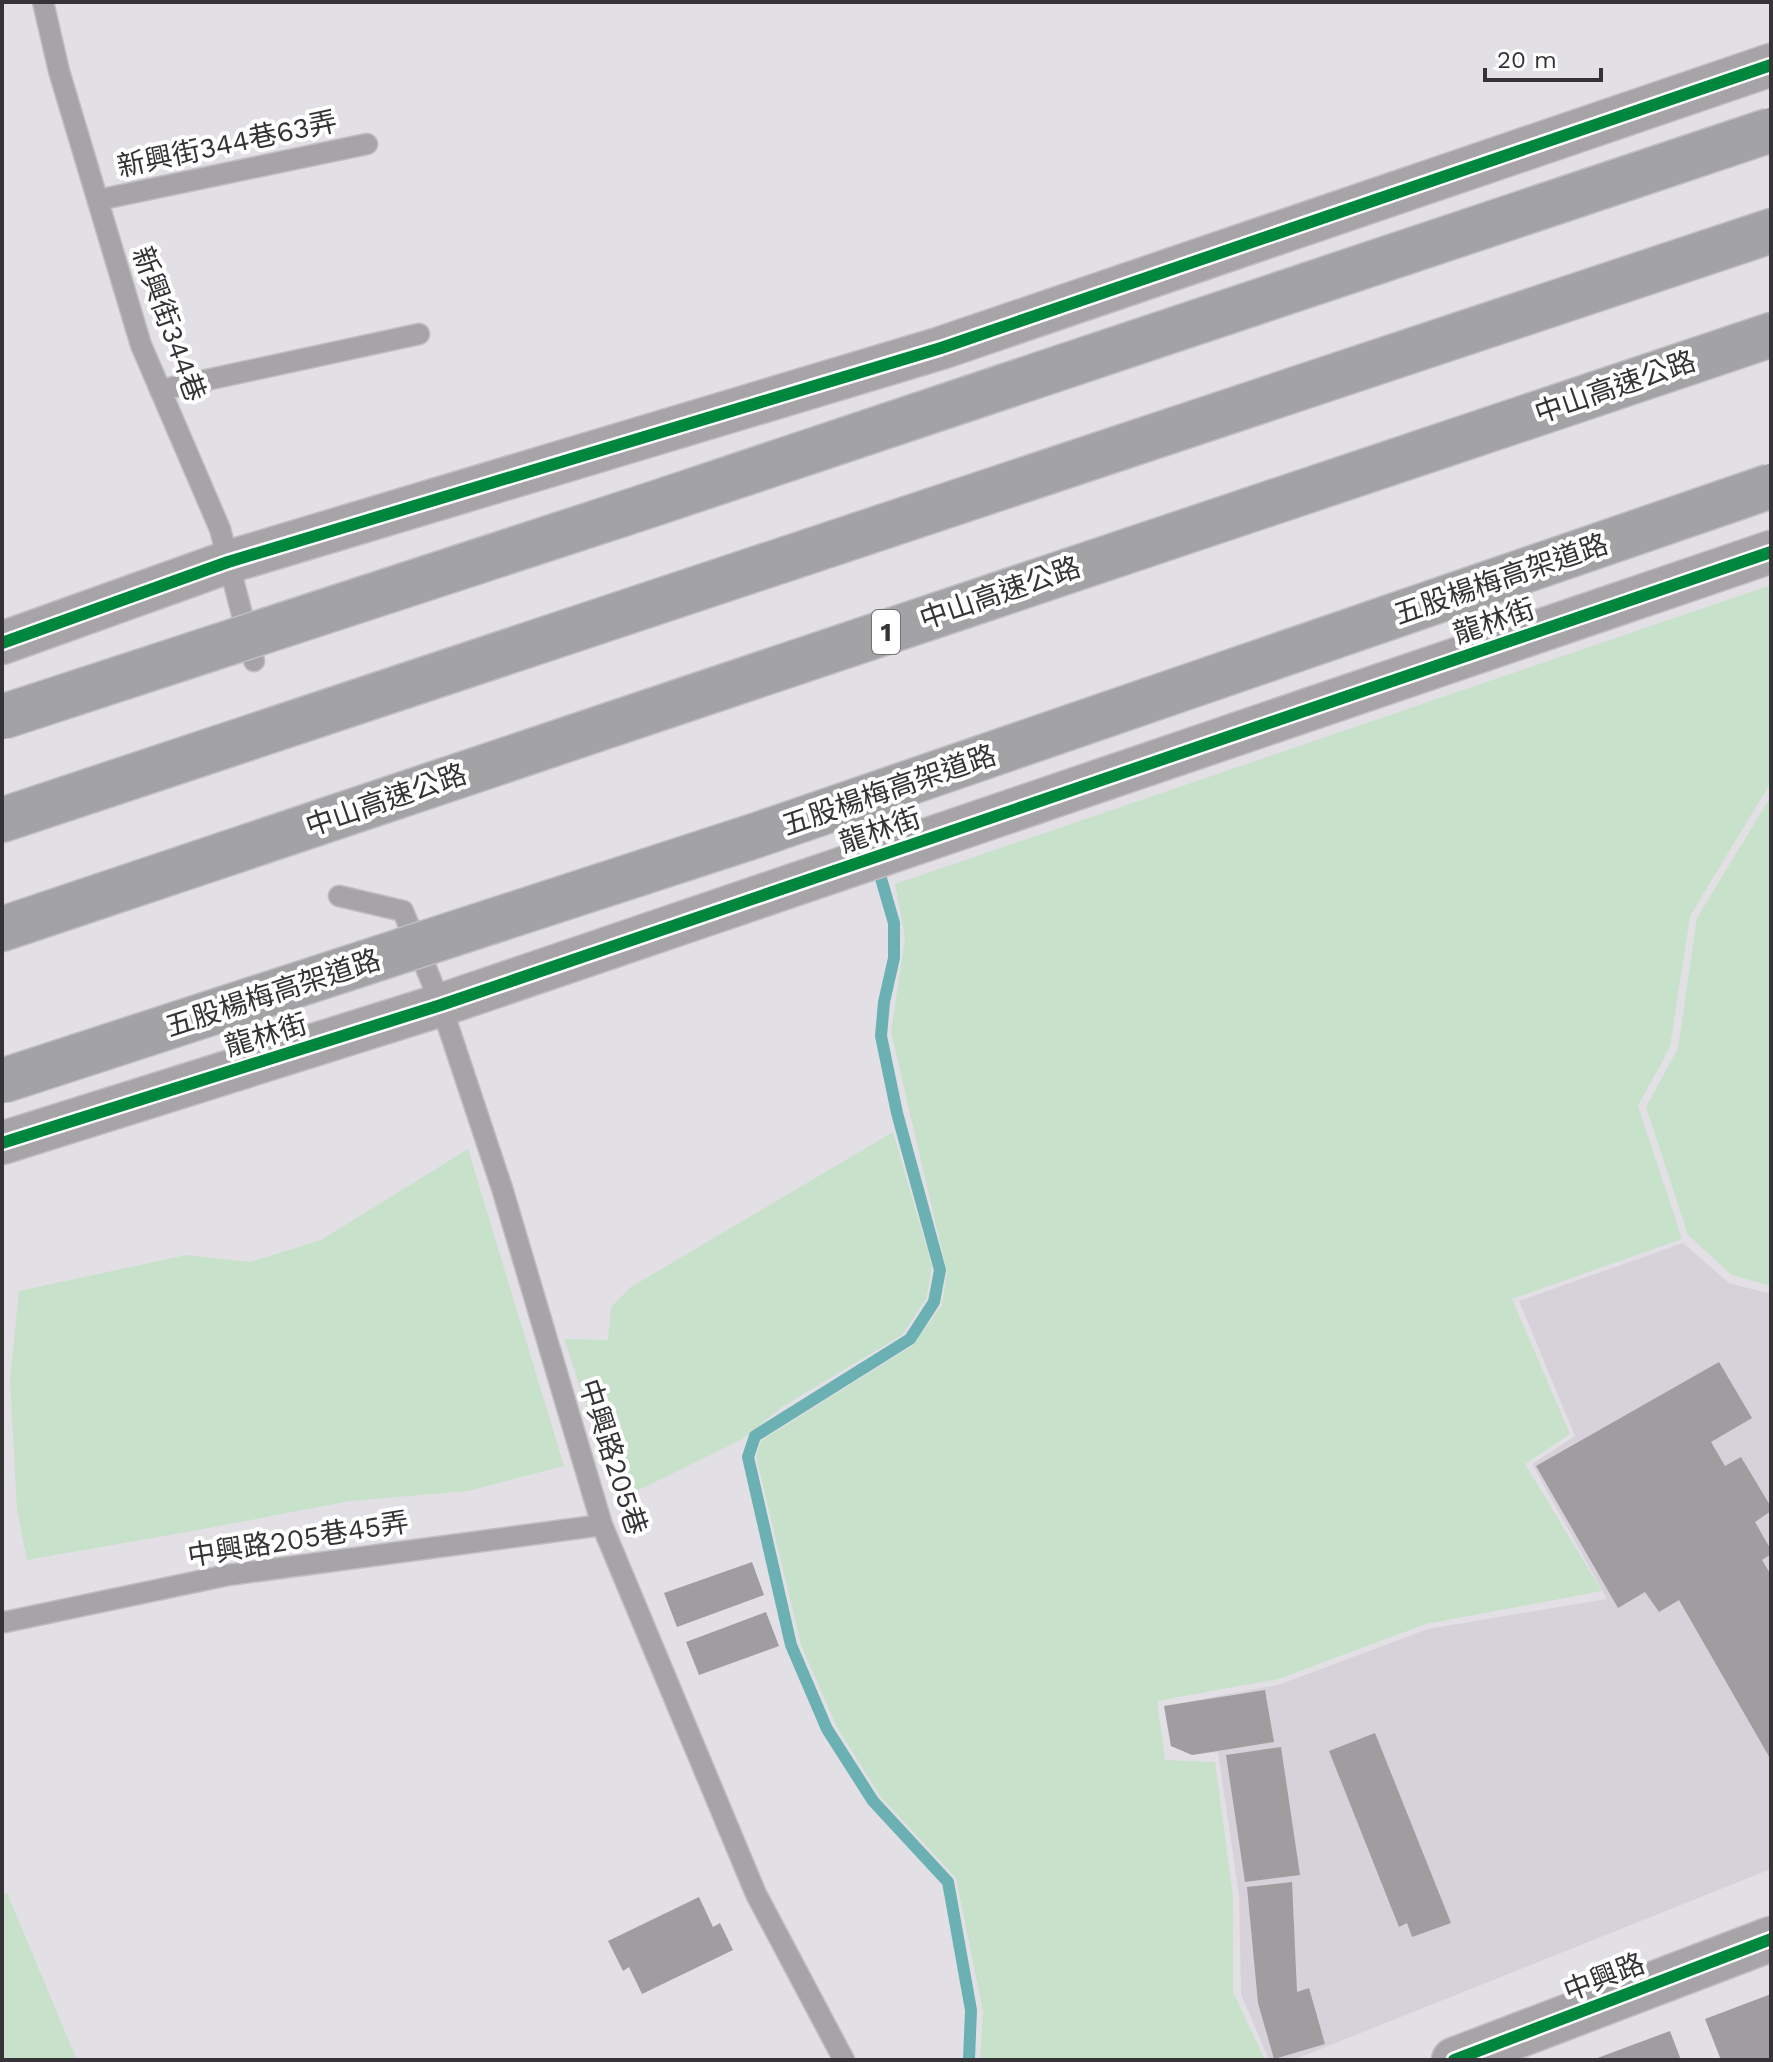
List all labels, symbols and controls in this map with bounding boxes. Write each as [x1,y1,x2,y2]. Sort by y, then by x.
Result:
scale bar [1485,32,1601,82]
text: 20 m [1497,46,1557,74]
street label: 新興街344巷63弄 [114,105,340,183]
street label: 新興街344巷 [126,242,212,406]
street label: 中山高速公路 [1530,344,1700,430]
street label: 五股楊梅高架道路 [1390,527,1612,631]
street label: 中山高速公路 [915,550,1085,636]
street label: 龍林街 [1449,592,1539,650]
road number: 1 [872,610,900,654]
street label: 五股楊梅高架道路 [778,738,1000,842]
street label: 中山高速公路 [301,757,471,843]
street label: 龍林街 [835,801,925,859]
street label: 五股楊梅高架道路 [161,943,385,1043]
street label: 龍林街 [221,1007,311,1063]
street label: 中興路205巷 [572,1375,654,1539]
street label: 中興路205巷45弄 [185,1505,411,1573]
street label: 中興路 [1559,1947,1649,2007]

